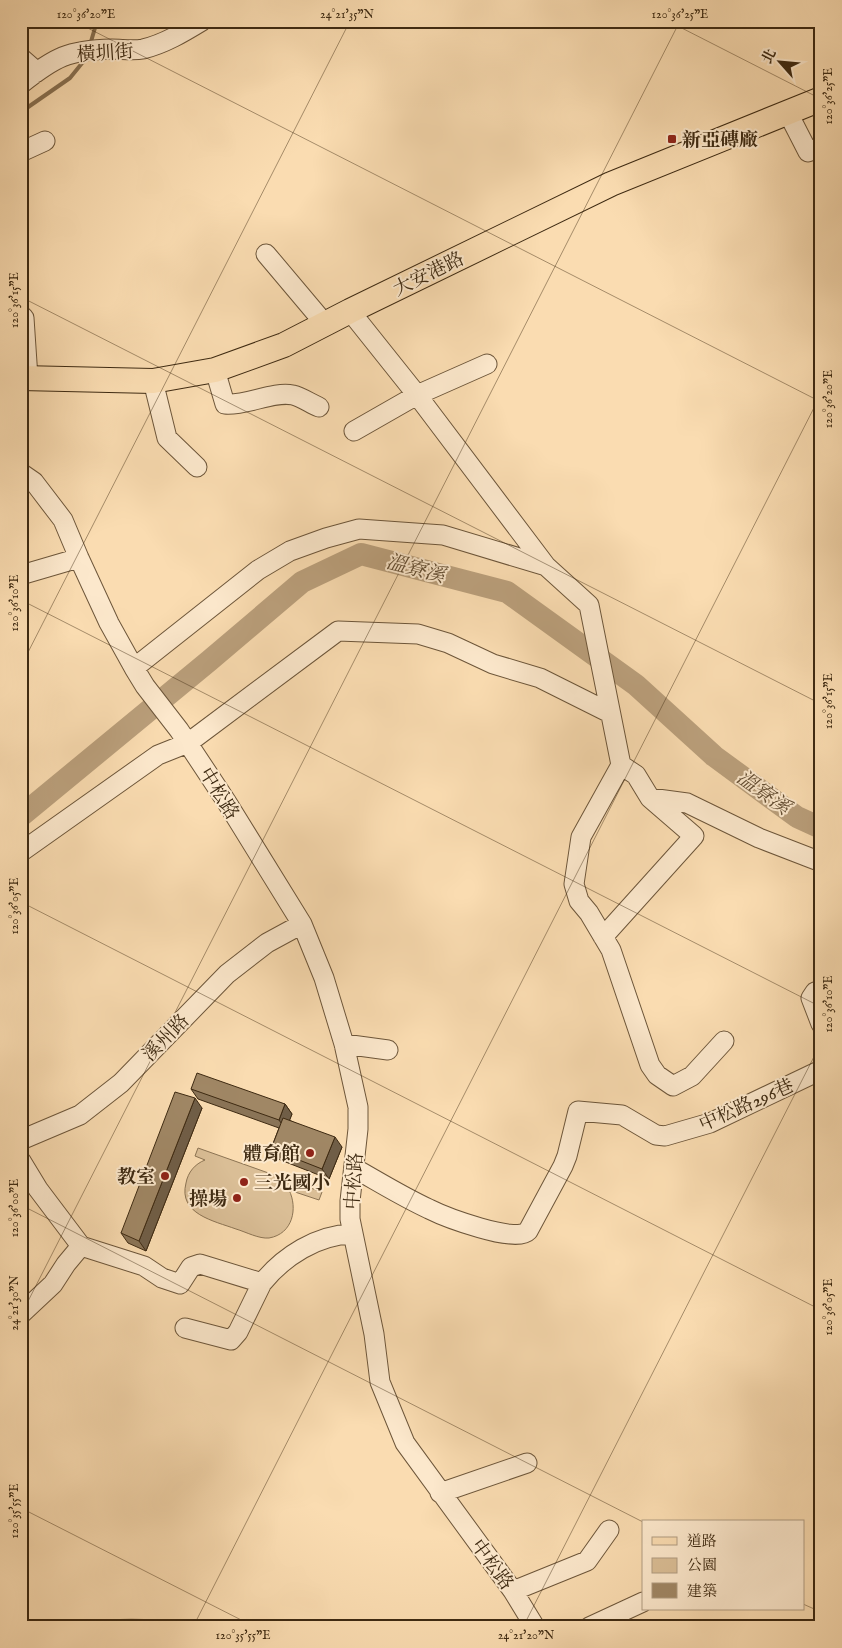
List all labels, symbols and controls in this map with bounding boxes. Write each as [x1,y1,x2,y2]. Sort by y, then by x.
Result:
text: 120°36'20"E [57,7,115,22]
text: 24°21'35"N [320,7,375,22]
text: 120°36'25"E [652,7,708,22]
north arrow [754,38,804,88]
street label: 橫圳街 [76,40,134,68]
text: 北 [758,46,781,67]
text: 120°36'25"E [821,68,836,124]
place label: 新亞磚廠 [682,129,758,153]
marker: 新亞磚廠 [666,133,678,145]
street label: 大安港路 [389,247,468,302]
text: 120°36'15"E [7,272,22,328]
text: 120°36'20"E [821,370,836,428]
water label: 溫寮溪 [383,550,450,590]
text: 120°36'10"E [7,574,22,632]
text: 120°36'15"E [821,673,836,729]
street label: 中松路 [193,764,244,825]
water label: 溫寮溪 [732,765,796,822]
text: 120°36'05"E [7,877,22,935]
text: 120°36'10"E [821,975,836,1033]
street label: 溪州路 [138,1010,195,1067]
street label: 中松路296巷 [696,1074,798,1137]
place label: 體育館 [243,1143,300,1167]
marker: 體育館 [304,1147,316,1159]
street label: 中松路 [341,1152,369,1210]
place label: 教室 [117,1166,155,1190]
marker: 教室 [159,1170,171,1182]
place label: 三光國小 [254,1172,330,1196]
marker: 三光國小 [238,1176,250,1188]
text: 120°36'00"E [7,1179,22,1237]
place label: 操場 [189,1188,227,1212]
marker: 操場 [231,1192,243,1204]
text: 24°21'30"N [7,1275,22,1331]
text: 120°36'05"E [821,1278,836,1336]
text: 120°35'55"E [7,1484,22,1538]
legend [642,1520,804,1610]
text: 道路 [687,1532,717,1551]
street label: 中松路 [465,1535,518,1595]
text: 公園 [687,1556,717,1575]
text: 建築 [687,1582,717,1601]
text: 120°35'55"E [216,1628,270,1643]
text: 24°21'20"N [498,1628,555,1643]

